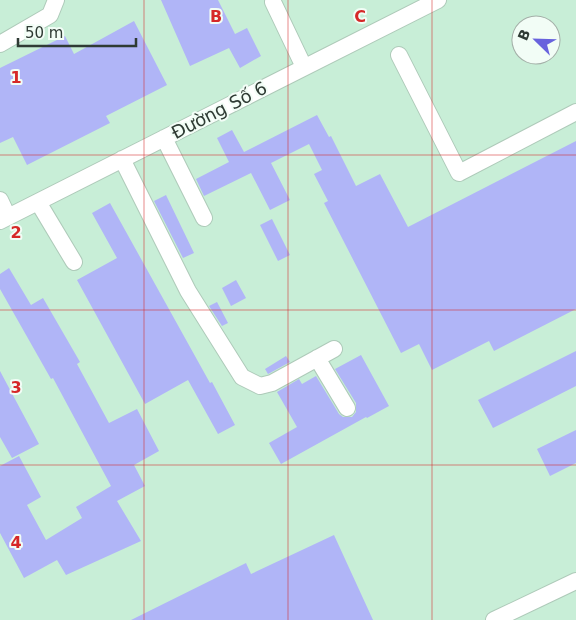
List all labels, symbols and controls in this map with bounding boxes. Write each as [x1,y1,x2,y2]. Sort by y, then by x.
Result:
text: B [210,7,222,26]
text: C [354,7,366,26]
scale bar [18,15,135,47]
north arrow [511,15,561,65]
text: 50 m [25,24,63,42]
text: B [515,27,533,43]
text: 1 [10,68,22,87]
street label: Đường Số 6 [168,77,270,143]
text: 2 [10,223,22,242]
text: 3 [10,378,22,397]
text: 4 [10,533,22,552]

